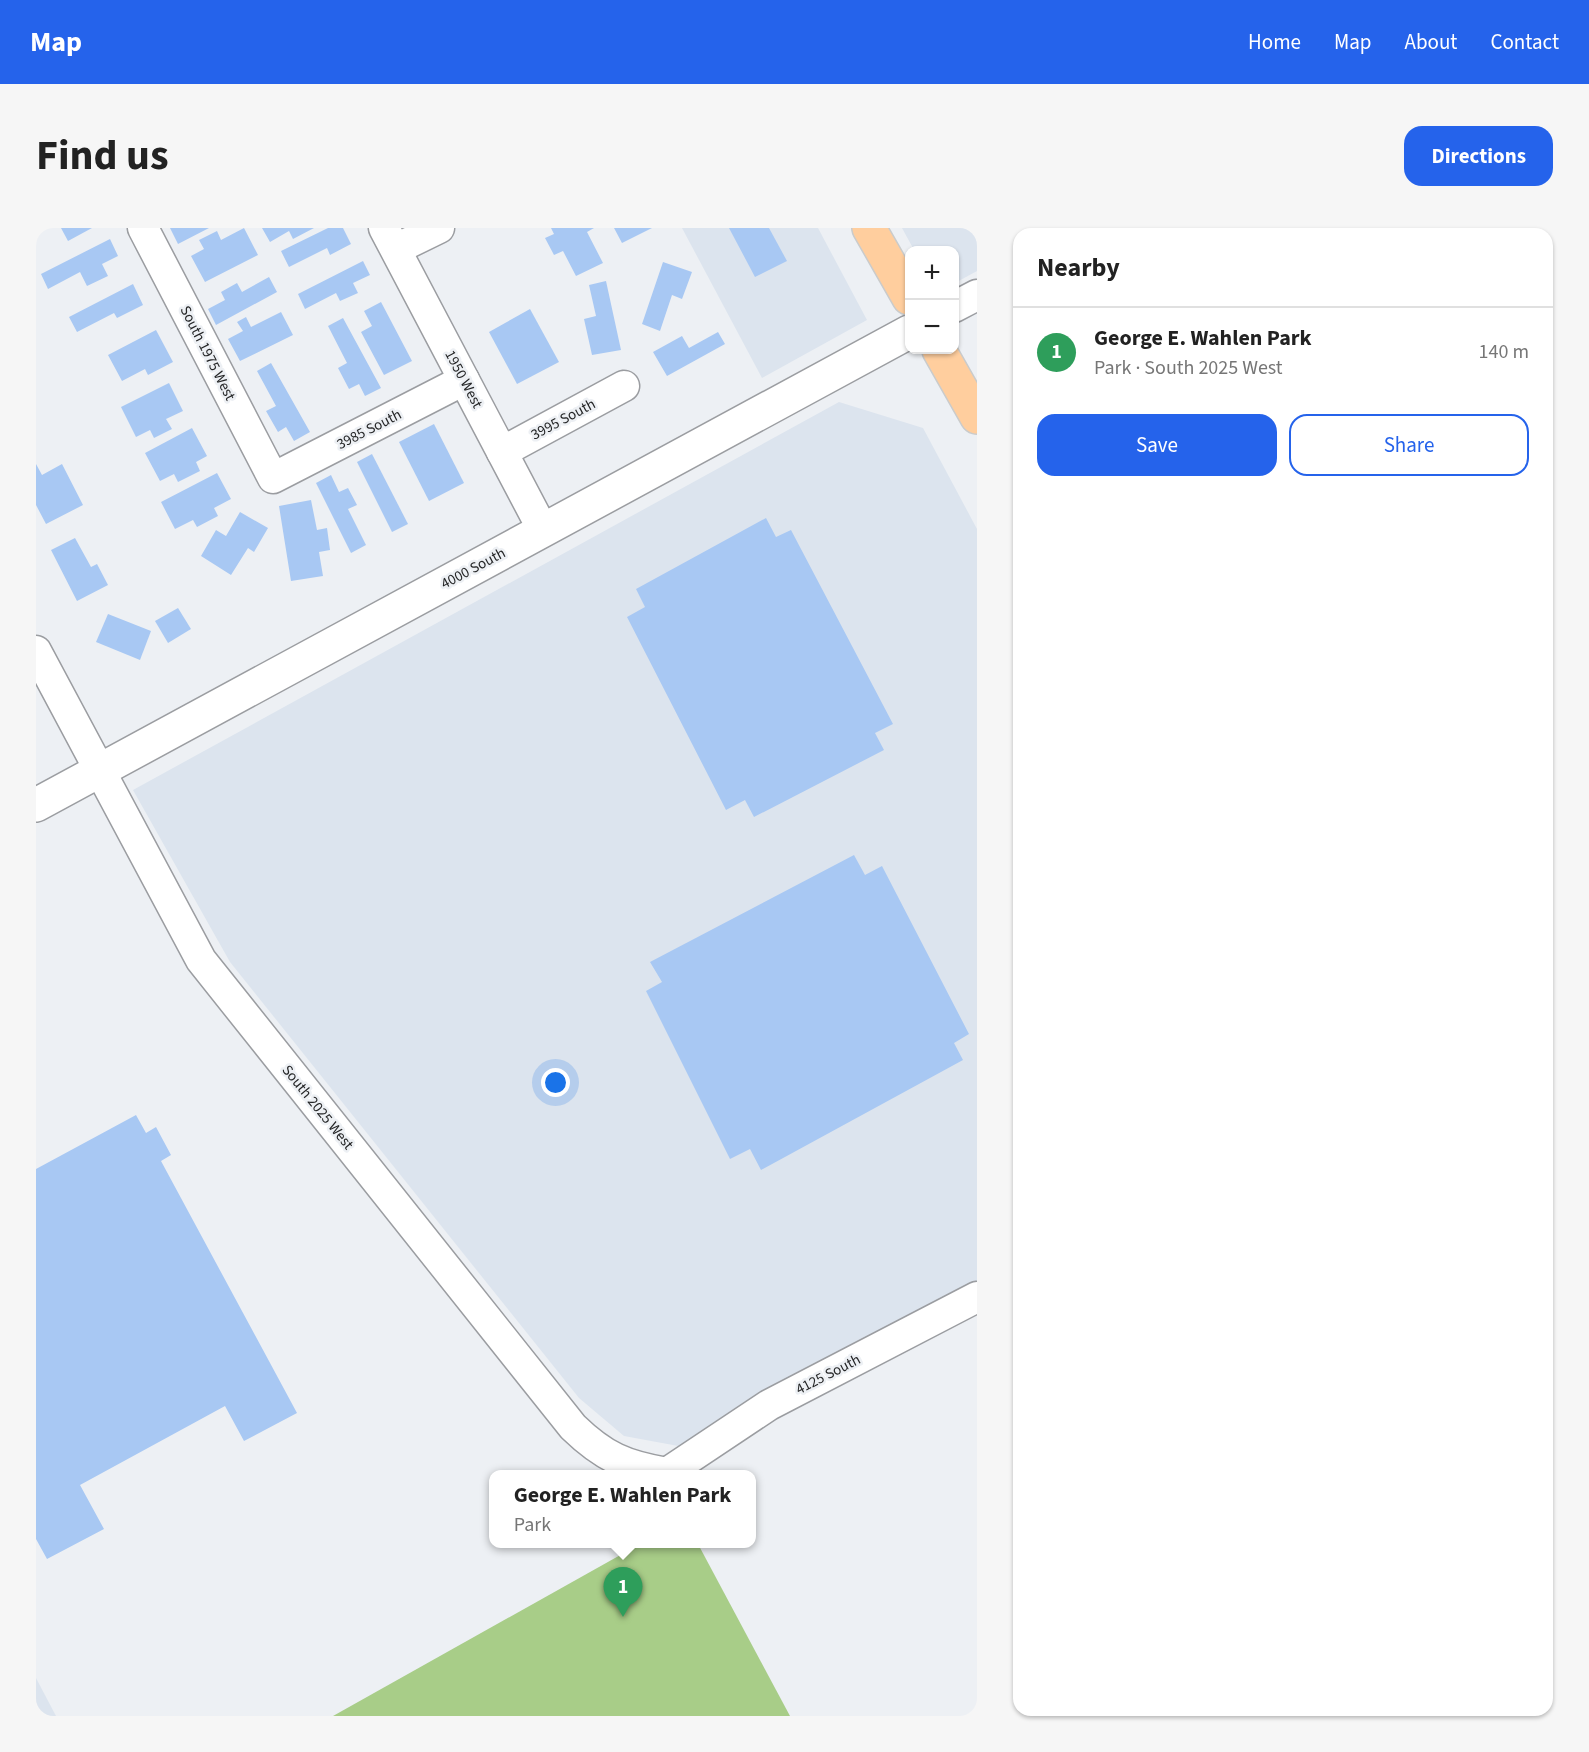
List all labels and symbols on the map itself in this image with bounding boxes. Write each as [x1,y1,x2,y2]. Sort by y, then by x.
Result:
street label: South 1975 West [175,302,240,404]
street label: 1950 West [439,346,488,412]
street label: 3995 South [527,394,599,445]
street label: 3985 South [333,404,405,455]
street label: 4000 South [437,543,509,594]
street label: South 2025 West [277,1060,358,1154]
your location [541,1068,570,1097]
street label: 4125 South [792,1349,864,1400]
pin: 1 [604,1568,642,1617]

